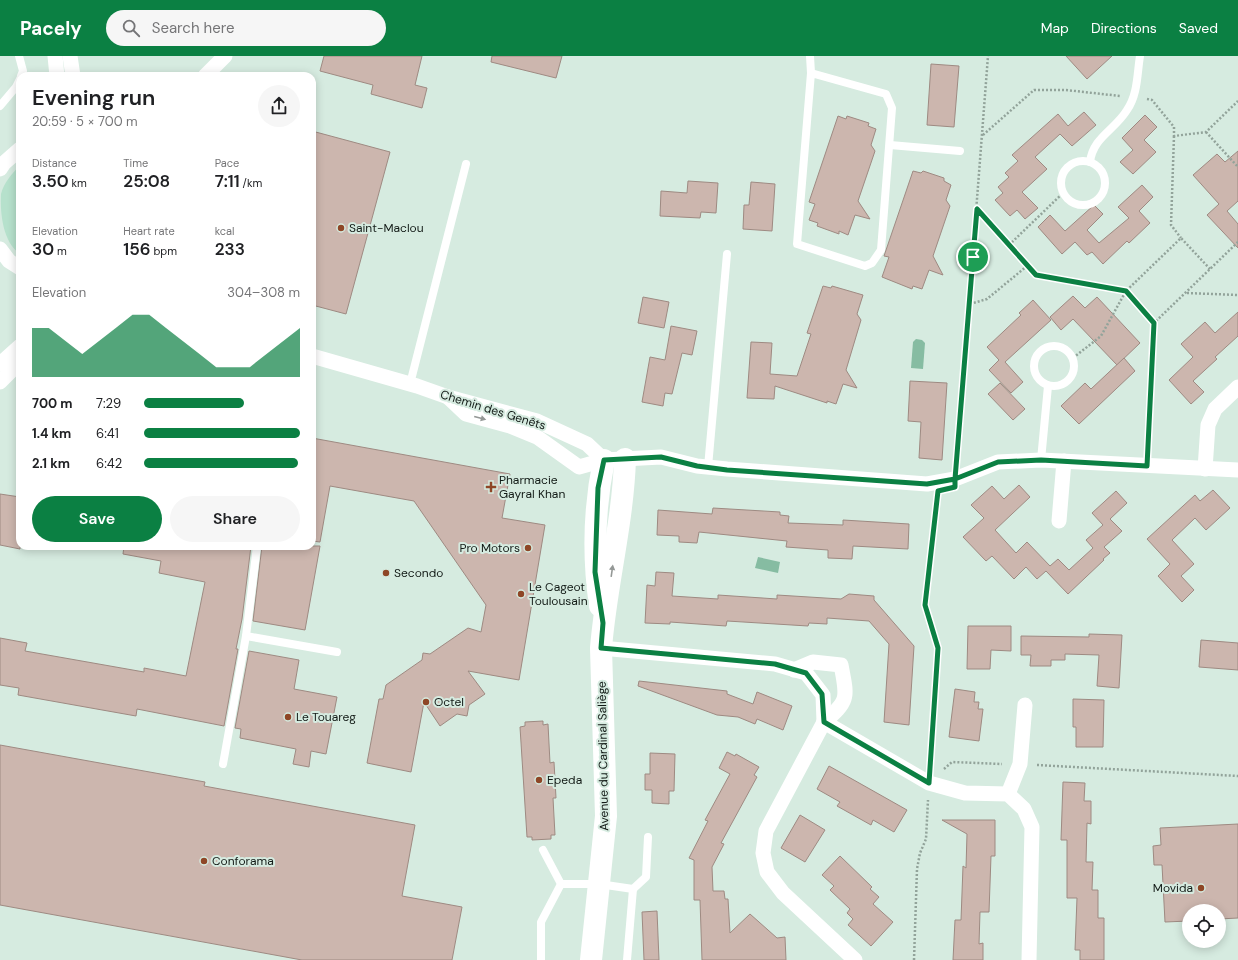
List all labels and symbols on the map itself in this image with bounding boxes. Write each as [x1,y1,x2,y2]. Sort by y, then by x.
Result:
place label: Saint-Maclou [349,220,424,236]
marker: Saint-Maclou [336,223,346,233]
pin [956,240,990,274]
street label: Chemin des Genêts [438,386,548,434]
one-way arrow [474,415,486,421]
place label: Pharmacie Gayral Khan [499,472,565,502]
marker: Pharmacie Gayral Khan [486,482,496,492]
place label: Pro Motors [459,540,520,556]
marker: Pro Motors [523,543,533,553]
place label: Secondo [394,565,443,581]
one-way arrow [609,565,615,577]
marker: Secondo [381,568,391,578]
place label: Le Cageot Toulousain [529,579,588,609]
marker: Le Cageot Toulousain [516,589,526,599]
street label: Avenue du Cardinal Saliège [594,681,612,831]
place label: Octel [434,694,464,710]
marker: Octel [421,697,431,707]
place label: Le Touareg [296,709,356,725]
marker: Le Touareg [283,712,293,722]
place label: Epeda [547,772,582,788]
marker: Epeda [534,775,544,785]
place label: Conforama [212,853,274,869]
marker: Conforama [199,856,209,866]
place label: Movida [1153,880,1193,896]
marker: Movida [1196,883,1206,893]

